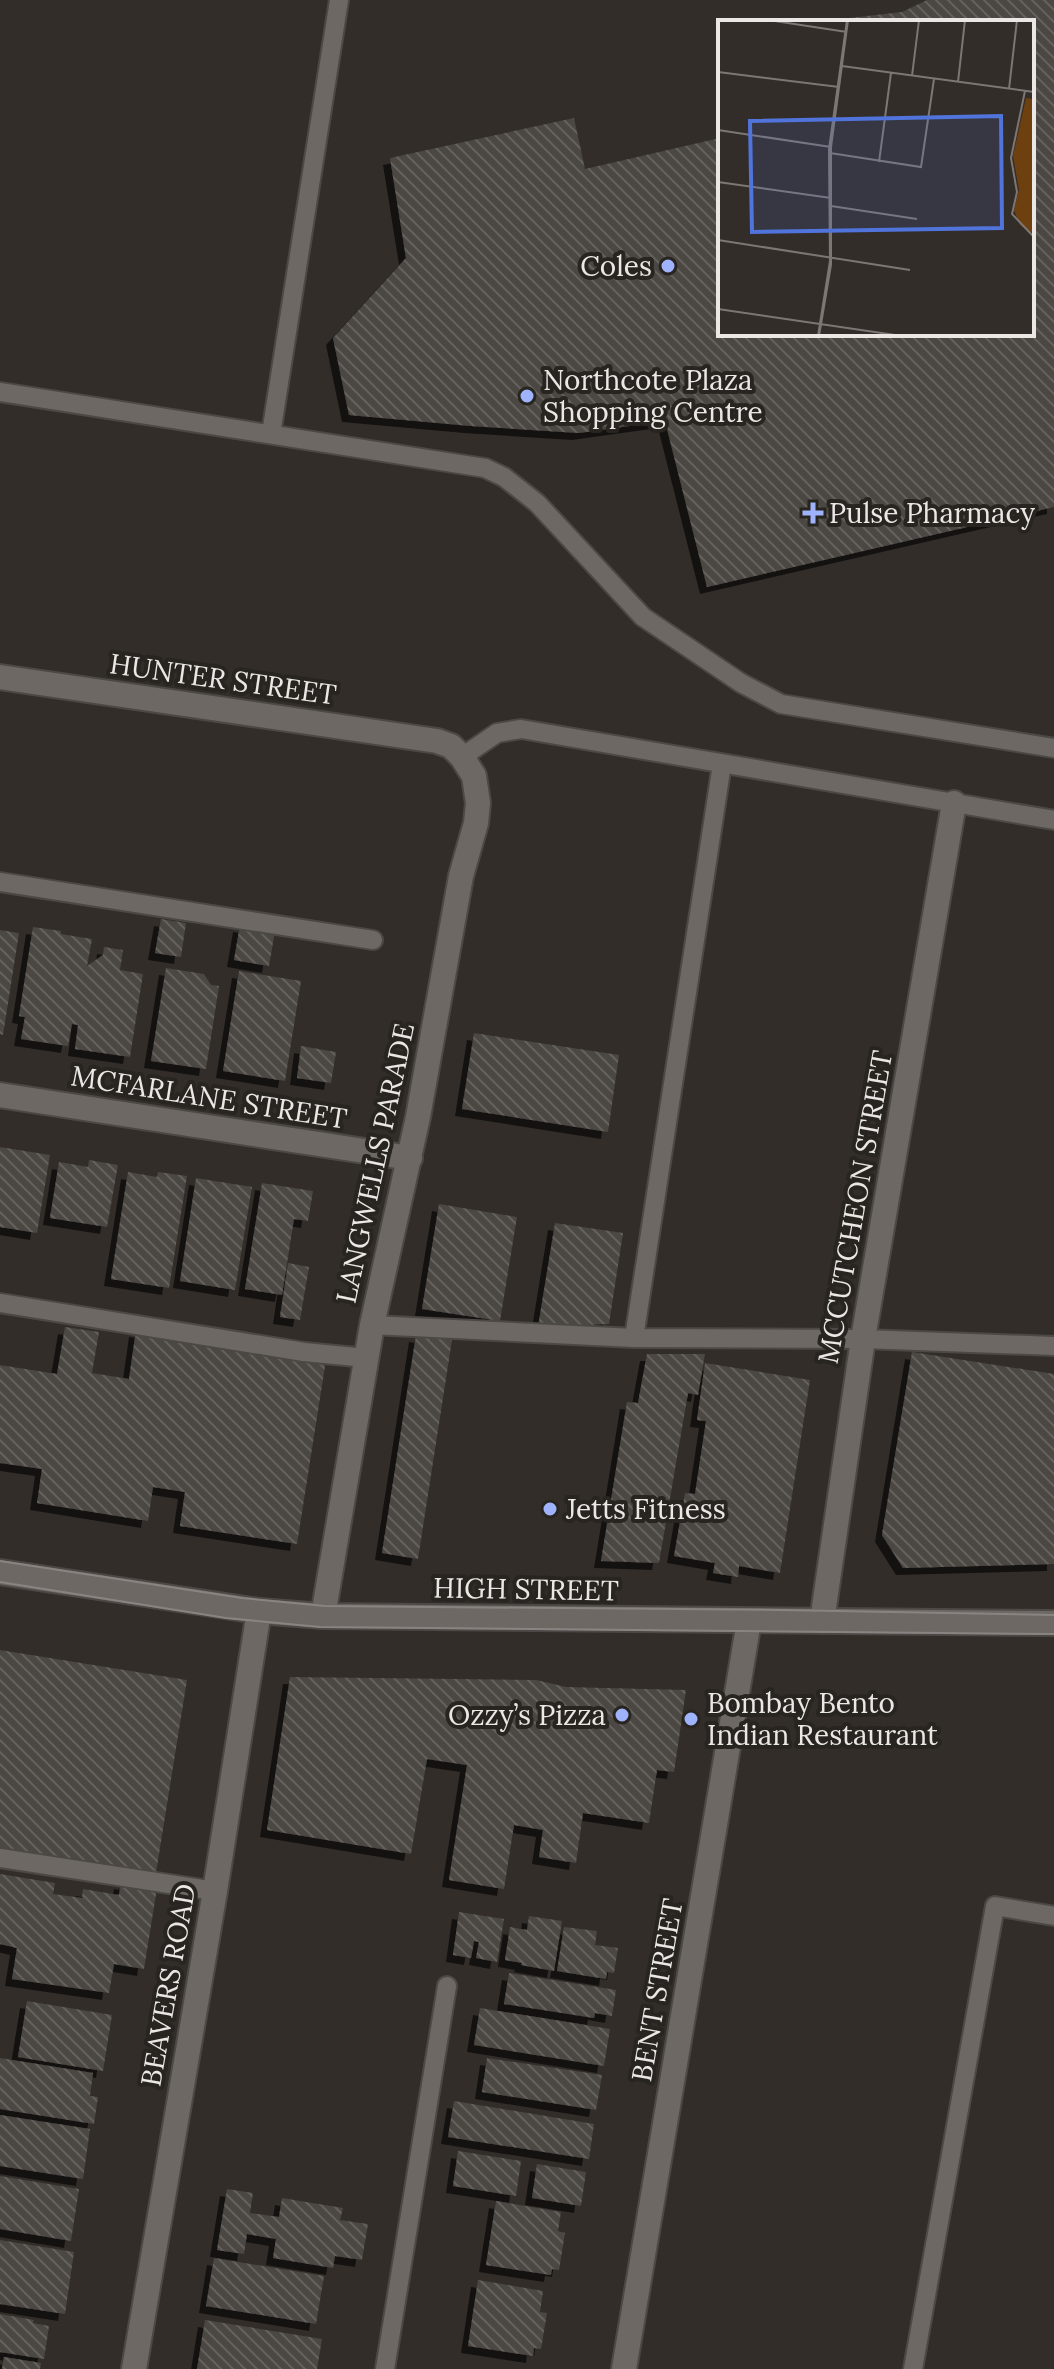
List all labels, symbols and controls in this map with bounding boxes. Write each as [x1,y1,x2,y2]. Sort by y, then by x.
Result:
inset map [718,20,1034,336]
place label: Coles [580,248,652,284]
marker: Coles [659,257,677,275]
place label: Northcote Plaza Shopping Centre [543,362,763,430]
marker: Northcote Plaza Shopping Centre [518,387,536,405]
place label: Pulse Pharmacy [829,495,1035,531]
marker: Pulse Pharmacy [804,504,822,522]
street label: HUNTER STREET [107,645,339,713]
street label: LANGWELLS PARADE [328,1020,422,1306]
street label: MCCUTCHEON STREET [810,1048,900,1366]
street label: MCFARLANE STREET [68,1057,350,1137]
place label: Jetts Fitness [565,1491,726,1527]
marker: Jetts Fitness [541,1500,559,1518]
street label: HIGH STREET [433,1569,619,1609]
place label: Bombay Bento Indian Restaurant [707,1685,938,1753]
place label: Ozzy’s Pizza [448,1697,606,1733]
marker: Ozzy’s Pizza [613,1706,631,1724]
marker: Bombay Bento Indian Restaurant [682,1710,700,1728]
street label: BEAVERS ROAD [132,1881,204,2089]
street label: BENT STREET [623,1896,691,2084]

